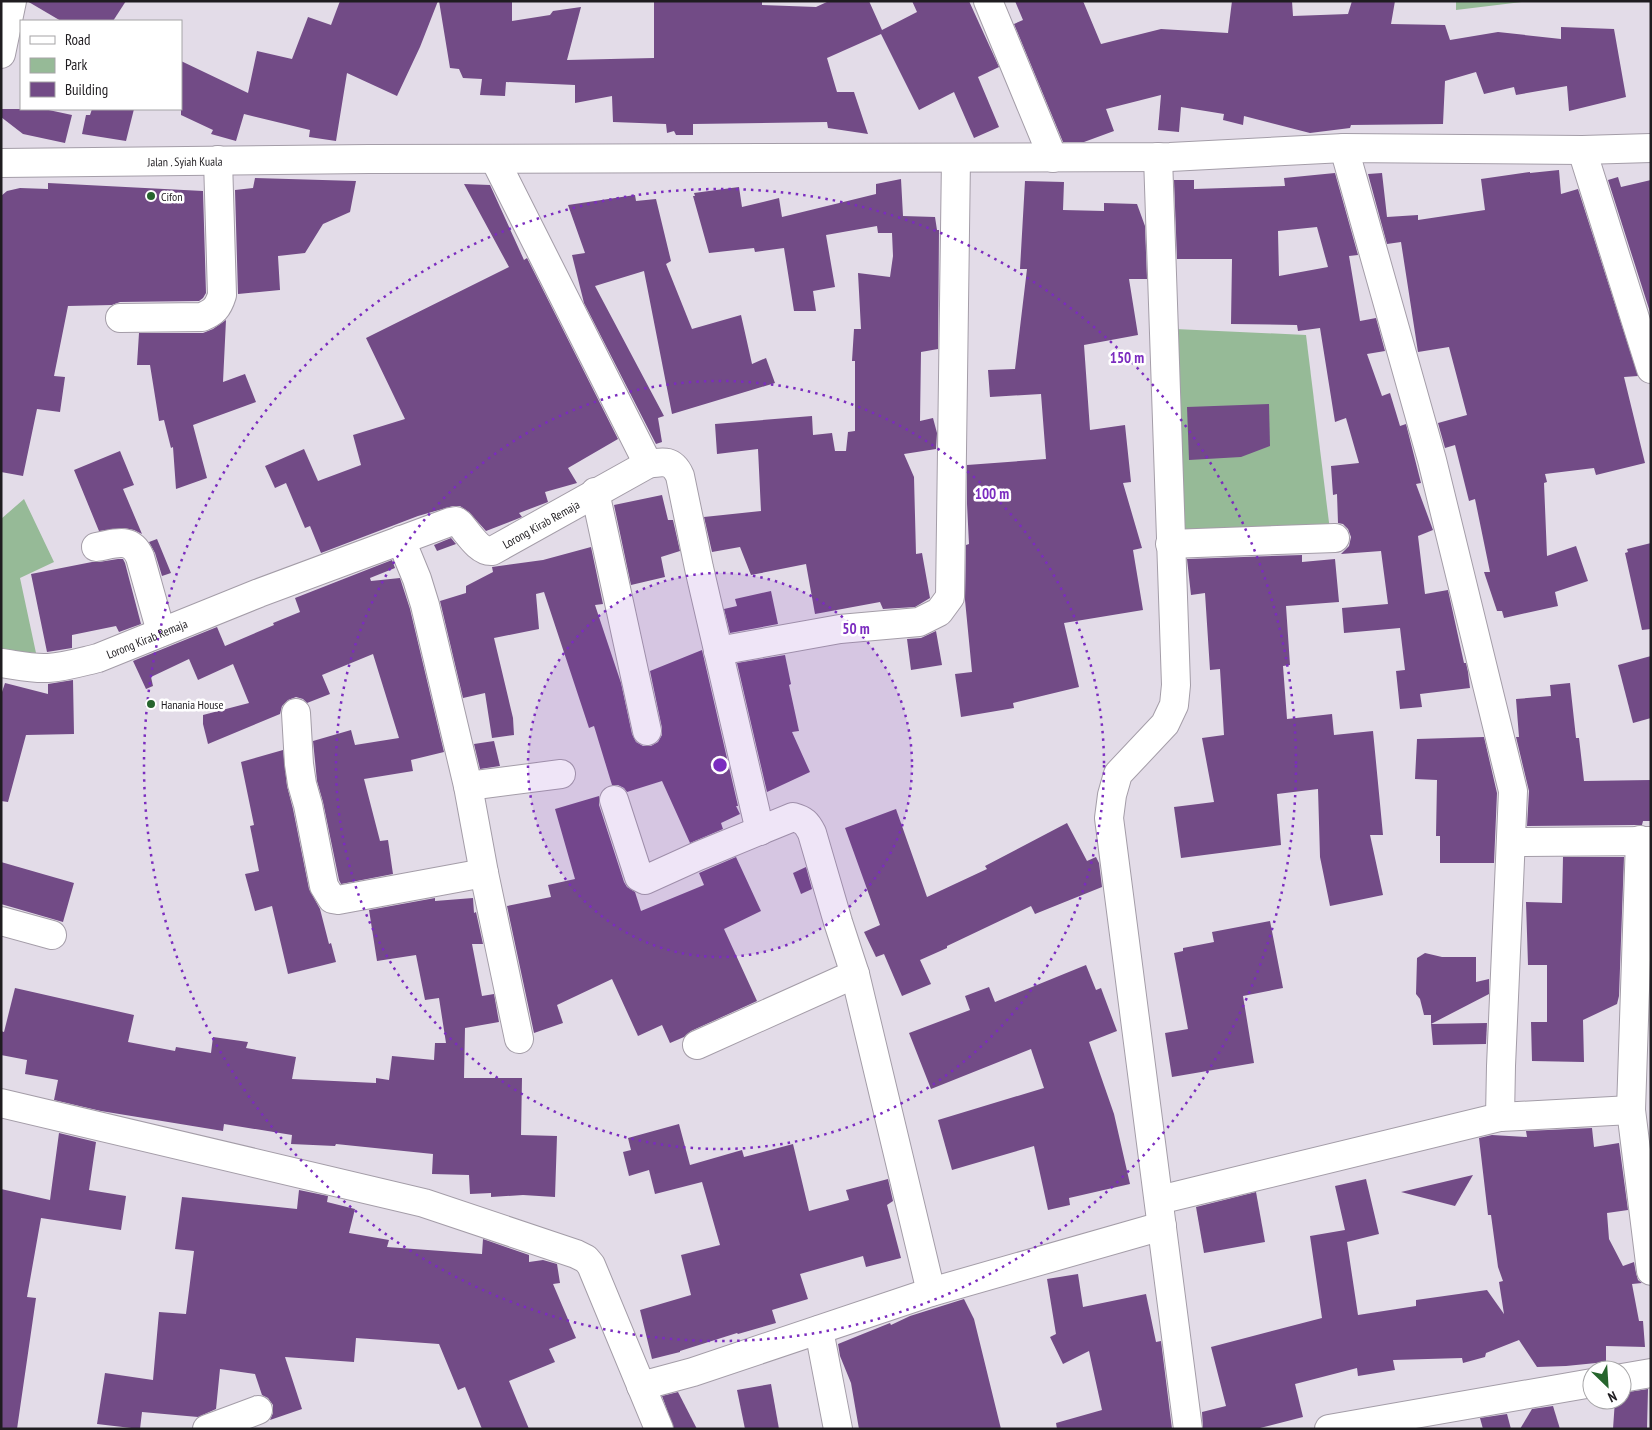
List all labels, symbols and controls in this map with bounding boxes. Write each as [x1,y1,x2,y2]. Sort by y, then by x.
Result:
legend [20,20,182,110]
text: Road [65,30,91,49]
text: Park [65,55,87,74]
text: Building [65,80,108,99]
street label: Jalan . Syiah Kuala [146,153,223,169]
place label: Cifon [161,189,183,204]
marker: Cifon [145,190,157,202]
text: 150 m [1110,348,1144,367]
text: 100 m [975,484,1009,503]
street label: Lorong Kirab Remaja [500,496,582,551]
street label: Lorong Kirab Remaja [104,615,190,661]
text: 50 m [842,619,870,638]
place label: Hanania House [161,697,223,712]
marker: Hanania House [145,698,157,710]
centre of rings [711,756,729,774]
north arrow [1582,1360,1632,1410]
text: N [1605,1387,1620,1407]

